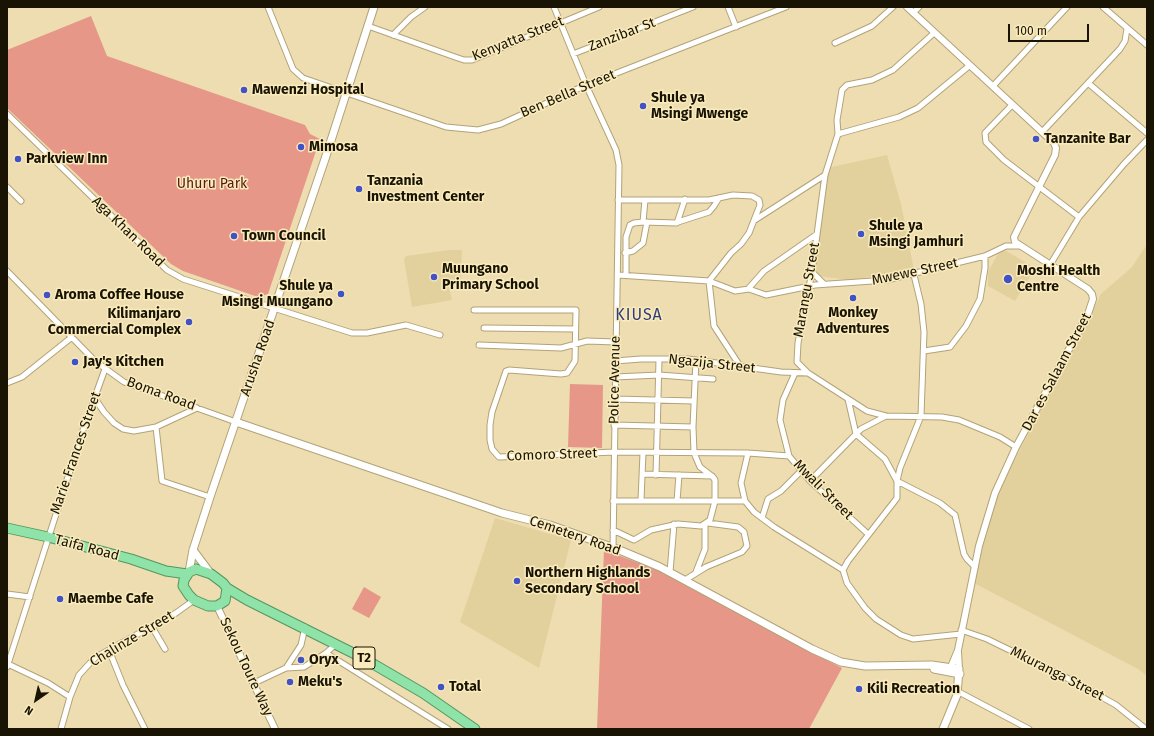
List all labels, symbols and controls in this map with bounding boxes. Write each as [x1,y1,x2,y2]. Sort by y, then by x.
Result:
street label: Kenyatta Street [470,13,566,65]
street label: Zanzibar St [586,15,658,55]
scale bar [1010,16,1091,42]
text: 100 m [1015,24,1047,38]
street label: Ben Bella Street [518,66,618,122]
place label: Mawenzi Hospital [252,82,364,98]
marker: Mawenzi Hospital [239,85,249,95]
place label: Shule ya Msingi Mwenge [651,90,748,122]
marker: Shule ya Msingi Mwenge [638,101,648,111]
place label: Tanzanite Bar [1044,131,1131,147]
marker: Tanzanite Bar [1031,134,1041,144]
place label: Mimosa [309,139,358,155]
marker: Mimosa [296,142,306,152]
place label: Parkview Inn [26,151,108,167]
marker: Parkview Inn [13,154,23,164]
place label: Tanzania Investment Center [367,173,484,206]
park label: Uhuru Park [177,176,247,192]
marker: Tanzania Investment Center [354,184,364,194]
street label: Aga Khan Road [88,193,168,271]
place label: Shule ya Msingi Jamhuri [869,218,963,250]
place label: Town Council [242,228,326,244]
marker: Shule ya Msingi Jamhuri [856,229,866,239]
marker: Town Council [229,231,239,241]
street label: Marangu Street [790,241,824,339]
street label: Mwewe Street [870,255,960,289]
place label: Muungano Primary School [442,261,539,294]
place label: Moshi Health Centre [1017,263,1100,296]
marker: Muungano Primary School [429,272,439,282]
marker: Moshi Health Centre [1002,273,1014,285]
place label: Shule ya Msingi Muungano [222,278,333,310]
place label: Aroma Coffee House [55,287,184,303]
marker: Shule ya Msingi Muungano [336,289,346,299]
marker: Aroma Coffee House [42,290,52,300]
marker: Monkey Adventures [848,293,858,303]
place label: Monkey Adventures [817,305,889,338]
place label: Kilimanjaro Commercial Complex [48,306,181,338]
district label: KIUSA [615,306,663,326]
street label: Dar es Salaam Street [1019,310,1095,434]
marker: Kilimanjaro Commercial Complex [184,317,194,327]
street label: Arusha Road [237,317,279,399]
street label: Police Avenue [606,336,624,424]
street label: Ngazija Street [668,351,756,377]
place label: Jay's Kitchen [83,354,164,370]
marker: Jay's Kitchen [70,357,80,367]
street label: Boma Road [124,374,198,414]
street label: Marie Frances Street [47,389,105,517]
street label: Comoro Street [506,445,598,465]
street label: Mwali Street [789,456,857,524]
street label: Cemetery Road [527,512,623,560]
street label: Taifa Road [53,531,121,565]
place label: Northern Highlands Secondary School [525,565,650,598]
marker: Northern Highlands Secondary School [512,576,522,586]
place label: Maembe Cafe [68,591,154,607]
marker: Maembe Cafe [55,594,65,604]
street label: Chalinze Street [87,607,177,671]
street label: Sekou Toure Way [216,615,276,719]
street label: Mkuranga Street [1007,643,1107,705]
road number: T2 [353,647,375,669]
place label: Oryx [309,652,339,668]
marker: Oryx [296,655,306,665]
place label: Meku's [298,674,342,690]
marker: Meku's [285,677,295,687]
place label: Total [449,679,481,695]
north arrow [16,680,56,720]
place label: Kili Recreation [867,681,960,697]
marker: Total [436,682,446,692]
marker: Kili Recreation [854,684,864,694]
text: N [22,703,36,718]

